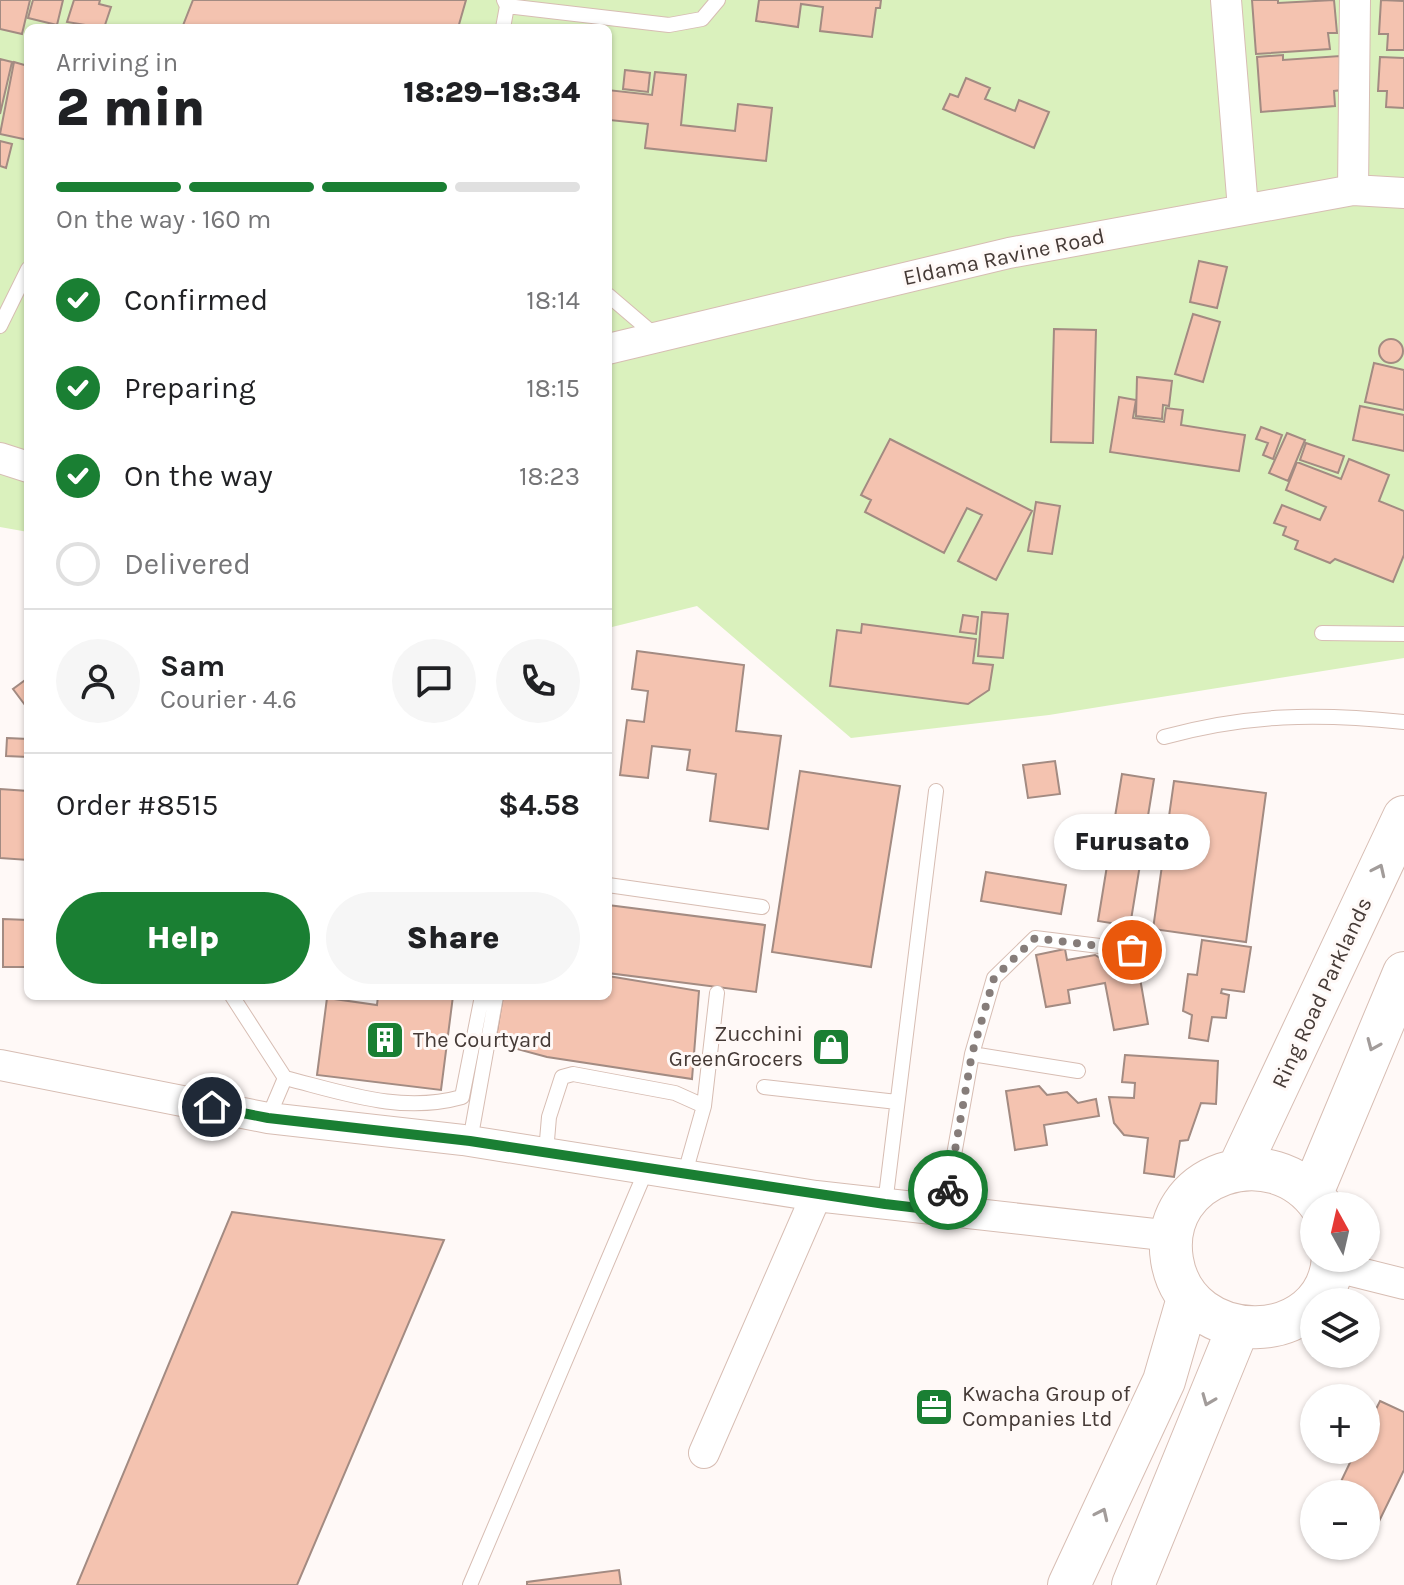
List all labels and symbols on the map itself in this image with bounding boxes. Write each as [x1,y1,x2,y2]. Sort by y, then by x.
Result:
street label: Eldama Ravine Road [901,223,1107,291]
callout: Furusato [1054,814,1210,870]
one-way arrow [1369,863,1385,878]
street label: Ring Road Parklands [1266,893,1378,1093]
pin [1098,916,1166,984]
building icon: The Courtyard [364,1019,406,1061]
place label: Zucchini GreenGrocers [669,1021,803,1072]
shop icon: Zucchini GreenGrocers [810,1026,852,1068]
place label: The Courtyard [413,1027,552,1053]
one-way arrow [1366,1037,1382,1051]
pin [178,1073,246,1141]
courier [908,1150,988,1230]
north arrow [1300,1192,1380,1272]
place label: Kwacha Group of Companies Ltd [962,1381,1131,1432]
office icon: Kwacha Group of Companies Ltd [913,1386,955,1428]
one-way arrow [1202,1392,1218,1406]
one-way arrow [1092,1508,1108,1523]

